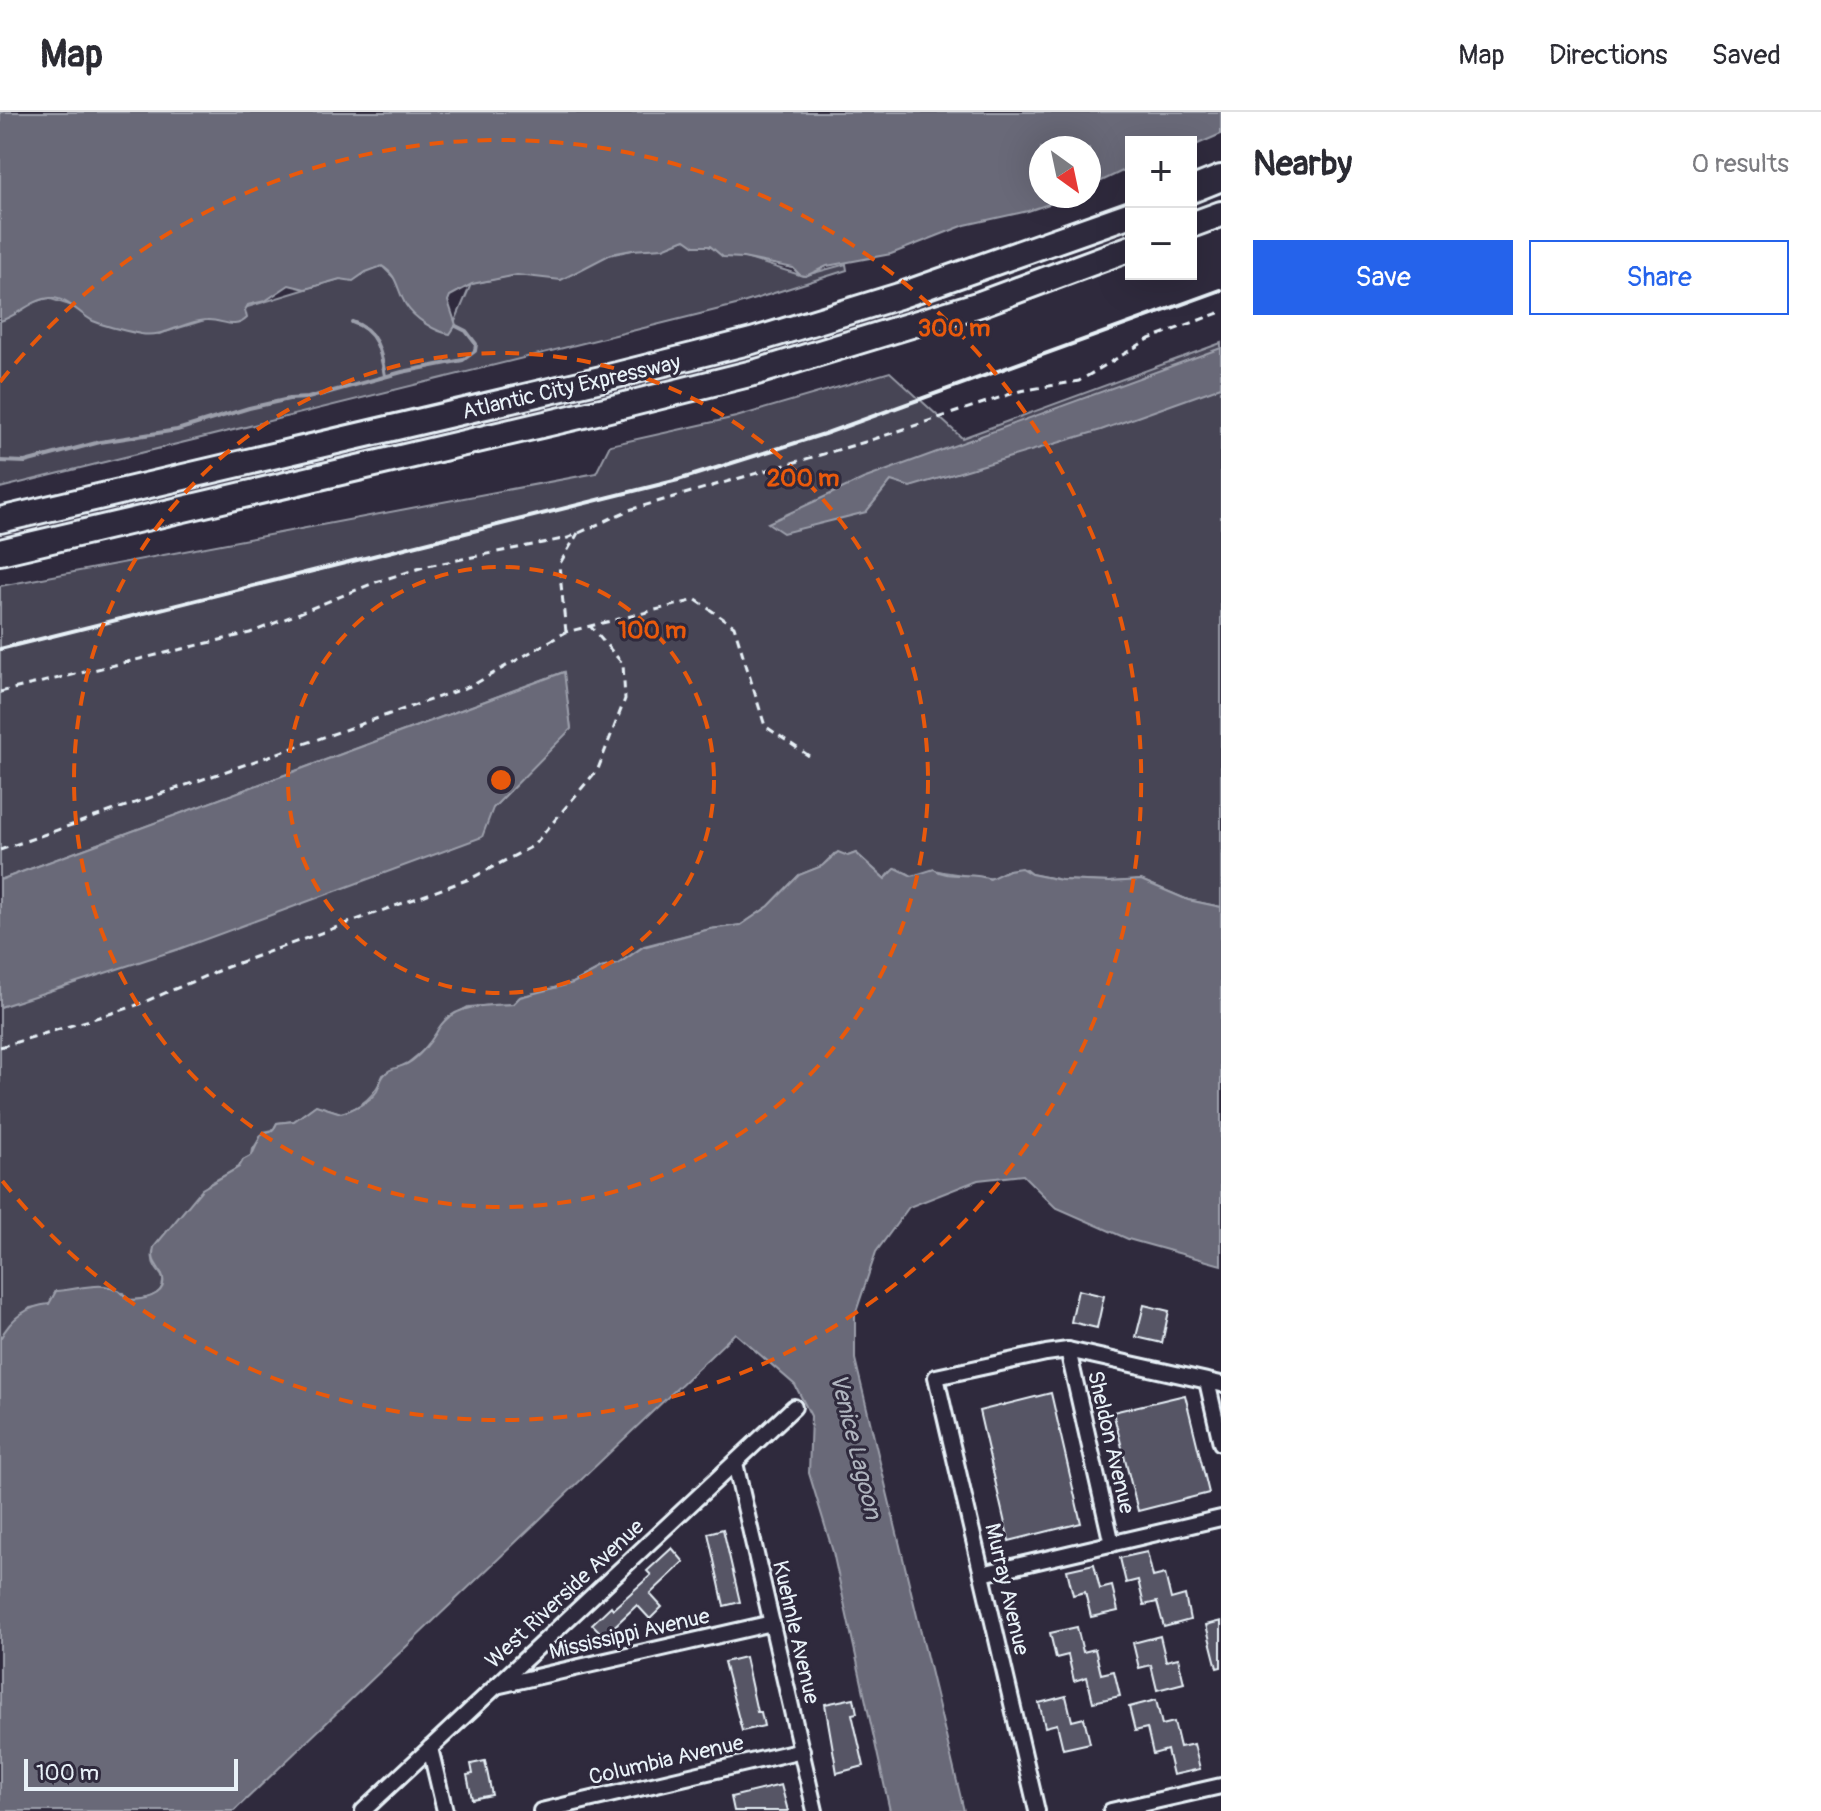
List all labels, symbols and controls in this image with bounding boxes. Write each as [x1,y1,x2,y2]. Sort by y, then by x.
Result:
text: Map [40,31,103,79]
text: Map [1458,38,1505,73]
text: Directions [1549,38,1668,73]
text: Saved [1712,38,1781,73]
north arrow [1029,136,1101,208]
map controls [1125,136,1197,280]
button: + [1125,136,1197,208]
text: Nearby [1253,143,1352,186]
text: 0 results [1692,148,1789,180]
button: − [1125,208,1197,280]
button: Save [1253,240,1513,315]
button: Share [1529,240,1789,315]
text: 300 m [918,314,990,343]
street label: Atlantic City Expressway [459,348,683,426]
text: 200 m [767,464,839,493]
text: 100 m [618,616,686,645]
centre of rings [487,766,515,794]
street label: Sheldon Avenue [1081,1368,1141,1517]
water label: Venice Lagoon [823,1370,888,1523]
street label: West Riverside Avenue [479,1513,650,1675]
street label: Murray Avenue [978,1520,1036,1658]
street label: Kuehnle Avenue [766,1558,826,1707]
street label: Mississippi Avenue [546,1602,712,1666]
street label: Columbia Avenue [586,1729,746,1791]
scale bar [24,1755,238,1791]
text: 100 m [36,1759,99,1787]

